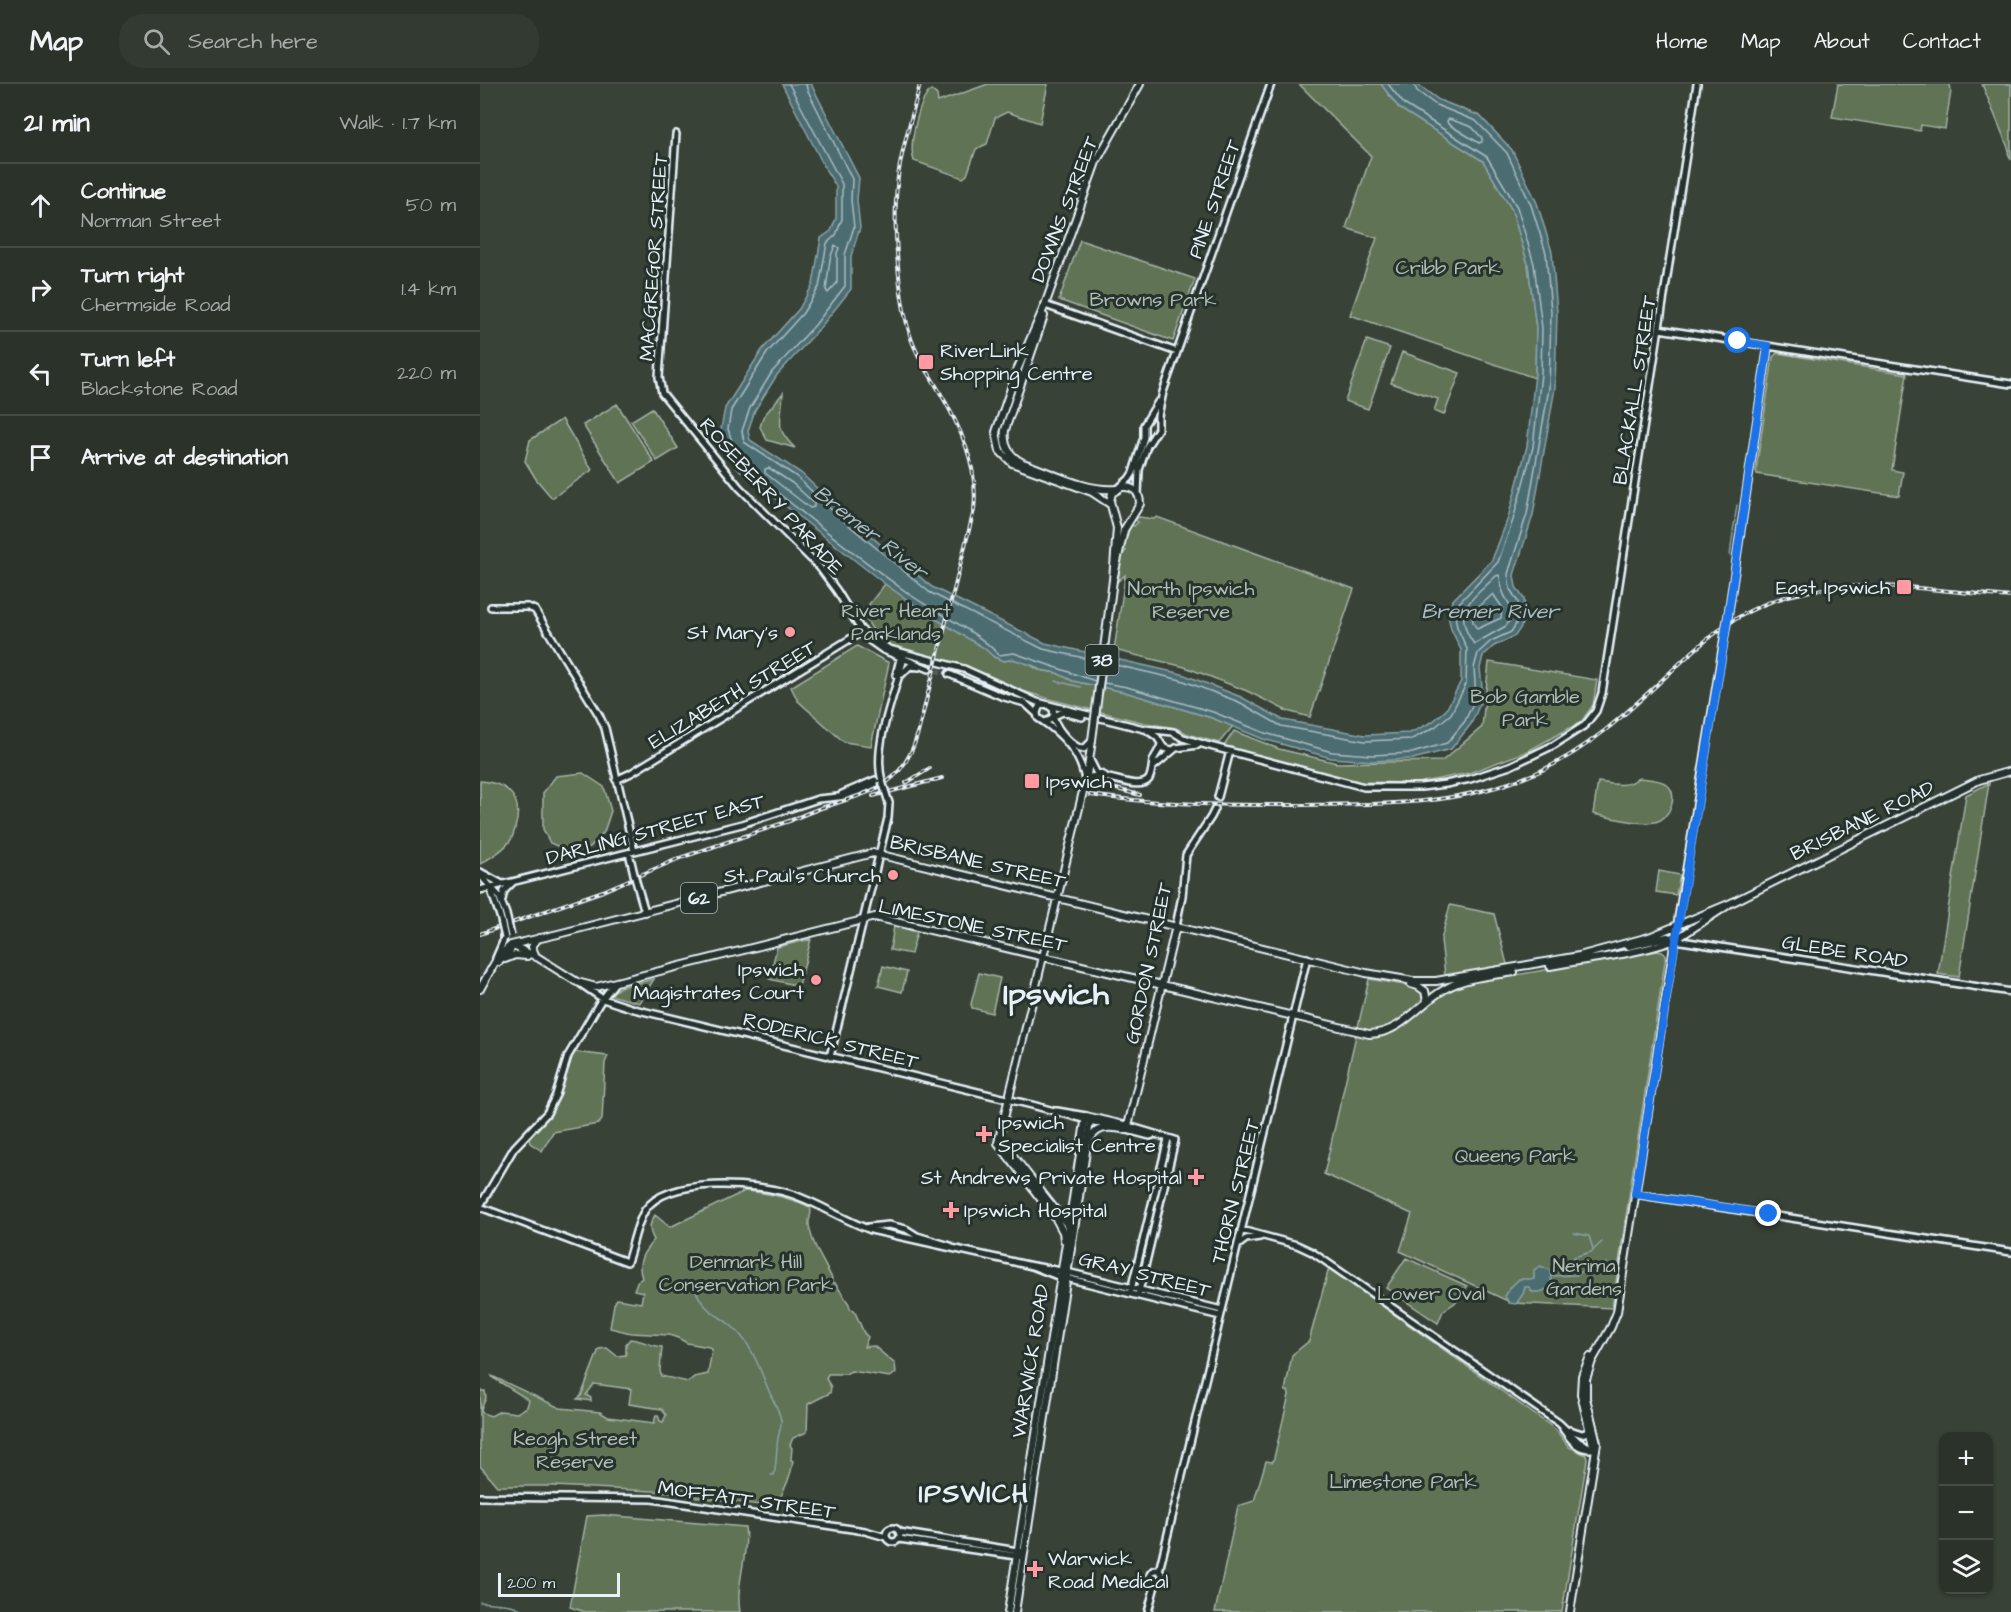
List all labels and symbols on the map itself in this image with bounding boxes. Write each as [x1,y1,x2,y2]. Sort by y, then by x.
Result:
street label: DOWNS STREET [1024,132,1106,286]
street label: PINE STREET [1182,136,1249,262]
street label: MACGREGOR STREET [633,151,675,362]
park label: Cribb Park [1396,254,1500,282]
park label: Browns Park [1090,286,1216,314]
street label: BLACKALL STREET [1606,293,1664,487]
route start [1724,327,1750,353]
place label: RiverLink Shopping Centre [940,337,1093,389]
marker: RiverLink Shopping Centre [917,353,935,371]
street label: ROSEBERRY PARADE [693,412,850,582]
water label: Bremer River [808,479,936,588]
place label: East Ipswich [1776,574,1890,602]
park label: North Ipswich Reserve [1128,575,1254,626]
marker: East Ipswich [1895,578,1913,596]
park label: River Heart Parklands [841,597,951,648]
water label: Bremer River [1421,597,1561,626]
place label: St Mary's [687,619,778,648]
marker: St Mary's [783,625,797,639]
street label: ELIZABETH STREET [643,633,822,756]
road number: 38 [1086,645,1118,675]
park label: Bob Gamble Park [1470,683,1580,734]
place label: Ipswich [1046,768,1112,796]
marker: Ipswich [1023,772,1041,790]
street label: BRISBANE ROAD [1786,774,1939,868]
street label: DARLING STREET EAST [543,787,768,873]
street label: BRISBANE STREET [887,828,1069,896]
place label: St. Paul's Church [724,862,881,890]
marker: St. Paul's Church [886,868,900,882]
street label: GORDON STREET [1118,880,1180,1046]
road number: 62 [681,883,717,913]
street label: LIMESTONE STREET [876,892,1070,960]
street label: GLEBE ROAD [1780,928,1910,976]
place label: Ipswich Magistrates Court [633,956,804,1008]
district label: Ipswich [1003,972,1110,1017]
marker: Ipswich Magistrates Court [809,973,823,987]
street label: RODERICK STREET [740,1006,922,1076]
place label: Ipswich Specialist Centre [998,1109,1156,1160]
street label: THORN STREET [1204,1115,1268,1267]
marker: Ipswich Specialist Centre [975,1125,993,1143]
park label: Queens Park [1455,1142,1575,1170]
place label: St Andrews Private Hospital [921,1164,1182,1192]
marker: St Andrews Private Hospital [1187,1168,1205,1186]
place label: Ipswich Hospital [964,1197,1107,1225]
route end [1755,1200,1781,1226]
marker: Ipswich Hospital [942,1201,960,1219]
street label: GRAY STREET [1076,1245,1214,1305]
park label: Denmark Hill Conservation Park [659,1248,833,1299]
park label: Nerima Gardens [1546,1252,1622,1303]
park label: Lower Oval [1377,1280,1485,1308]
street label: WARWICK ROAD [1005,1282,1057,1440]
park label: Keogh Street Reserve [513,1425,637,1476]
park label: Limestone Park [1329,1468,1477,1496]
street label: MOFFATT STREET [656,1474,838,1526]
district label: IPSWICH [919,1476,1029,1512]
place label: Warwick Road Medical [1048,1545,1169,1596]
marker: Warwick Road Medical [1026,1560,1044,1578]
scale bar [498,1570,620,1598]

